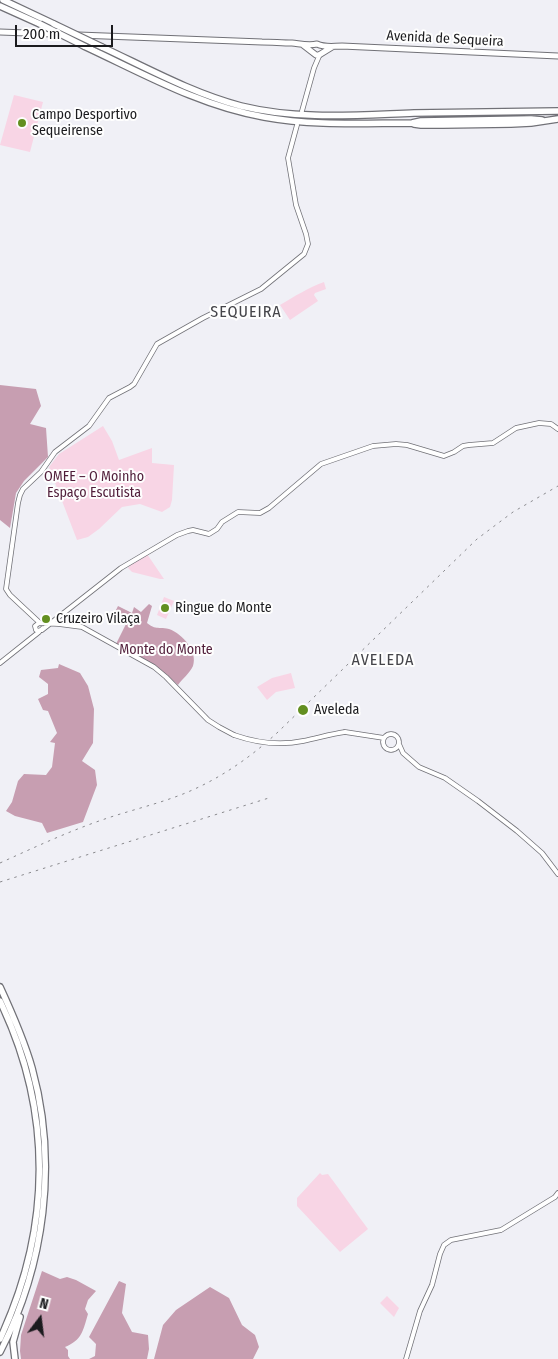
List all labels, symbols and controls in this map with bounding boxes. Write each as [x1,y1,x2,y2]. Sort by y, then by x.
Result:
scale bar [18,15,115,47]
text: 200 m [23,25,60,43]
street label: Avenida de Sequeira [386,28,504,50]
place label: Campo Desportivo Sequeirense [32,107,137,140]
marker: Campo Desportivo Sequeirense [16,117,28,129]
district label: SEQUEIRA [209,303,283,323]
park label: OMEE – O Moinho Espaço Escutista [44,469,144,502]
place label: Ringue do Monte [175,600,272,616]
marker: Ringue do Monte [159,602,171,614]
place label: Cruzeiro Vilaça [56,611,140,627]
marker: Cruzeiro Vilaça [40,613,52,625]
park label: Monte do Monte [119,642,213,658]
district label: AVELEDA [351,651,415,671]
place label: Aveleda [314,702,359,718]
marker: Aveleda [296,703,310,717]
north arrow [15,1294,65,1344]
text: N [38,1295,50,1313]

